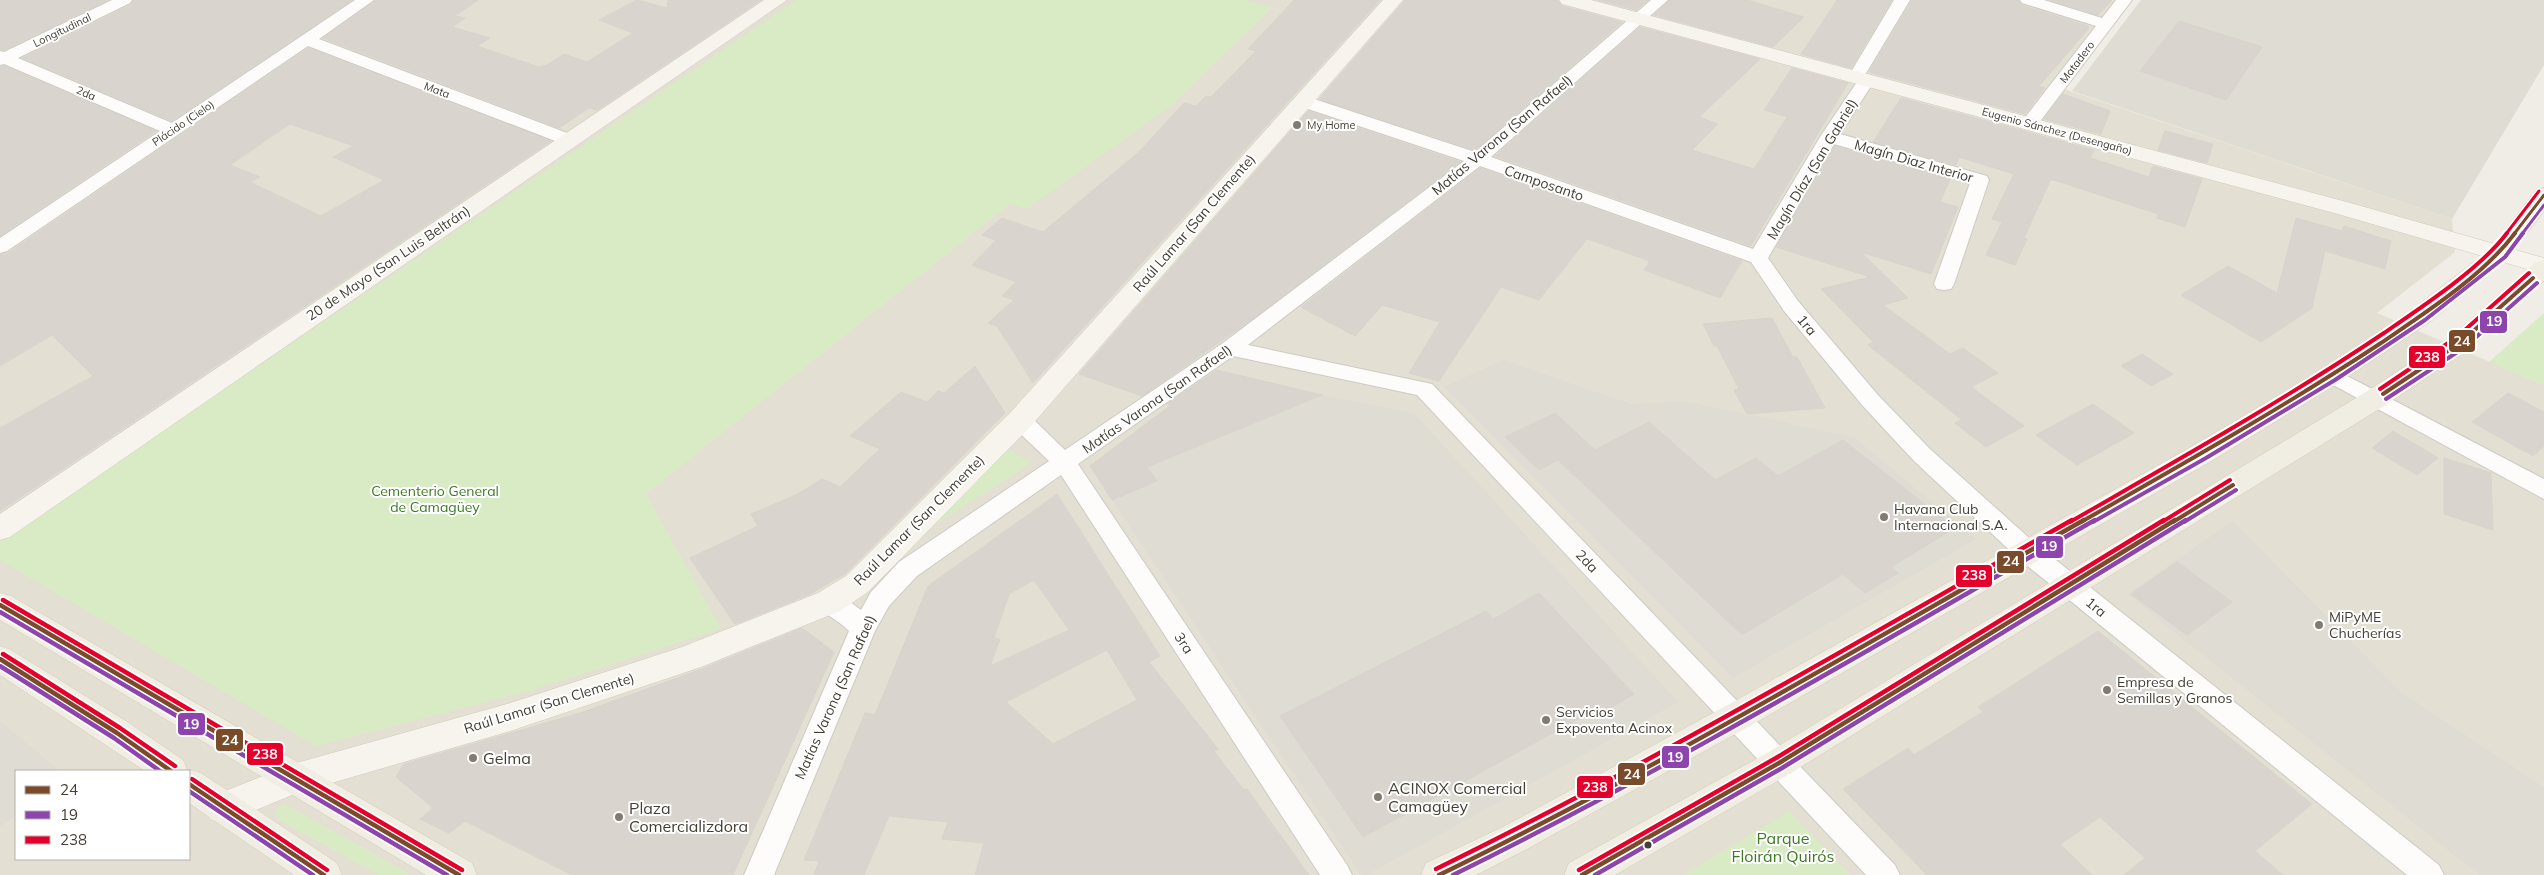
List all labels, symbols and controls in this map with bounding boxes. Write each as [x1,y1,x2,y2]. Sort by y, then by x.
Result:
street label: Longitudinal [31,10,93,50]
street label: Matadero [2057,38,2097,86]
street label: Matías Varona (San Rafael) [1428,71,1576,199]
street label: Mata [422,79,452,101]
street label: 2da [74,83,98,103]
street label: Magín Díaz (San Gabriel) [1763,95,1861,243]
street label: Plácido (Cielo) [149,97,217,149]
street label: Eugenio Sánchez (Desengaño) [1980,104,2134,158]
place label: My Home [1307,118,1356,132]
marker: My Home [1291,119,1303,131]
street label: Magín Diaz Interior [1852,135,1976,187]
street label: Raúl Lamar (San Clemente) [1129,150,1259,296]
street label: Camposanto [1502,161,1586,205]
street label: 20 de Mayo (San Luis Beltrán) [303,201,473,325]
line badge: 19 [2479,310,2508,334]
street label: 1ra [1793,311,1821,339]
text: 19 [2486,312,2502,330]
line badge: 24 [2448,329,2476,353]
text: 24 [2454,332,2471,350]
street label: Matías Varona (San Rafael) [1079,341,1235,457]
line badge: 238 [2408,345,2446,369]
text: 238 [2414,348,2440,366]
street label: Raúl Lamar (San Clemente) [850,451,988,589]
park label: Cementerio General de Camagüey [371,482,499,516]
place label: Havana Club Internacional S.A. [1894,500,2008,534]
marker: Havana Club Internacional S.A. [1878,511,1890,523]
line badge: 19 [2035,535,2064,559]
text: 19 [2041,537,2057,555]
street label: 2da [1572,546,1602,576]
line badge: 24 [1996,550,2025,574]
text: 24 [2003,552,2020,570]
line badge: 238 [1955,564,1993,588]
text: 238 [1961,566,1987,584]
street label: 1ra [2082,593,2110,621]
place label: MiPyME Chucherías [2329,608,2401,642]
street label: Matías Varona (San Rafael) [791,612,879,782]
marker: MiPyME Chucherías [2313,619,2325,631]
street label: 3ra [1171,629,1197,657]
street label: Raúl Lamar (San Clemente) [462,668,636,738]
place label: Empresa de Semillas y Granos [2117,673,2233,707]
marker: Empresa de Semillas y Granos [2101,684,2113,696]
place label: Servicios Expoventa Acinox [1556,703,1673,737]
line badge: 19 [177,712,206,736]
marker: Servicios Expoventa Acinox [1540,714,1552,726]
text: 19 [183,715,199,733]
line badge: 24 [215,728,244,752]
text: 24 [222,731,239,749]
line badge: 238 [246,742,284,766]
text: 238 [252,745,278,763]
line badge: 19 [1661,745,1690,769]
place label: Gelma [483,748,531,768]
text: 19 [1667,748,1683,766]
marker: Gelma [467,752,479,764]
line badge: 24 [1617,762,1646,786]
text: 24 [1624,765,1641,783]
legend [15,770,190,860]
line badge: 238 [1576,775,1614,799]
place label: ACINOX Comercial Camagüey [1388,778,1526,816]
text: 238 [1582,778,1608,796]
text: 24 [60,780,78,799]
marker: ACINOX Comercial Camagüey [1372,791,1384,803]
place label: Plaza Comercializdora [629,798,748,836]
text: 19 [60,805,78,824]
marker: Plaza Comercializdora [613,811,625,823]
park label: Parque Floirán Quirós [1732,828,1835,866]
text: 238 [60,830,87,849]
unlabelled marker [1643,840,1653,850]

